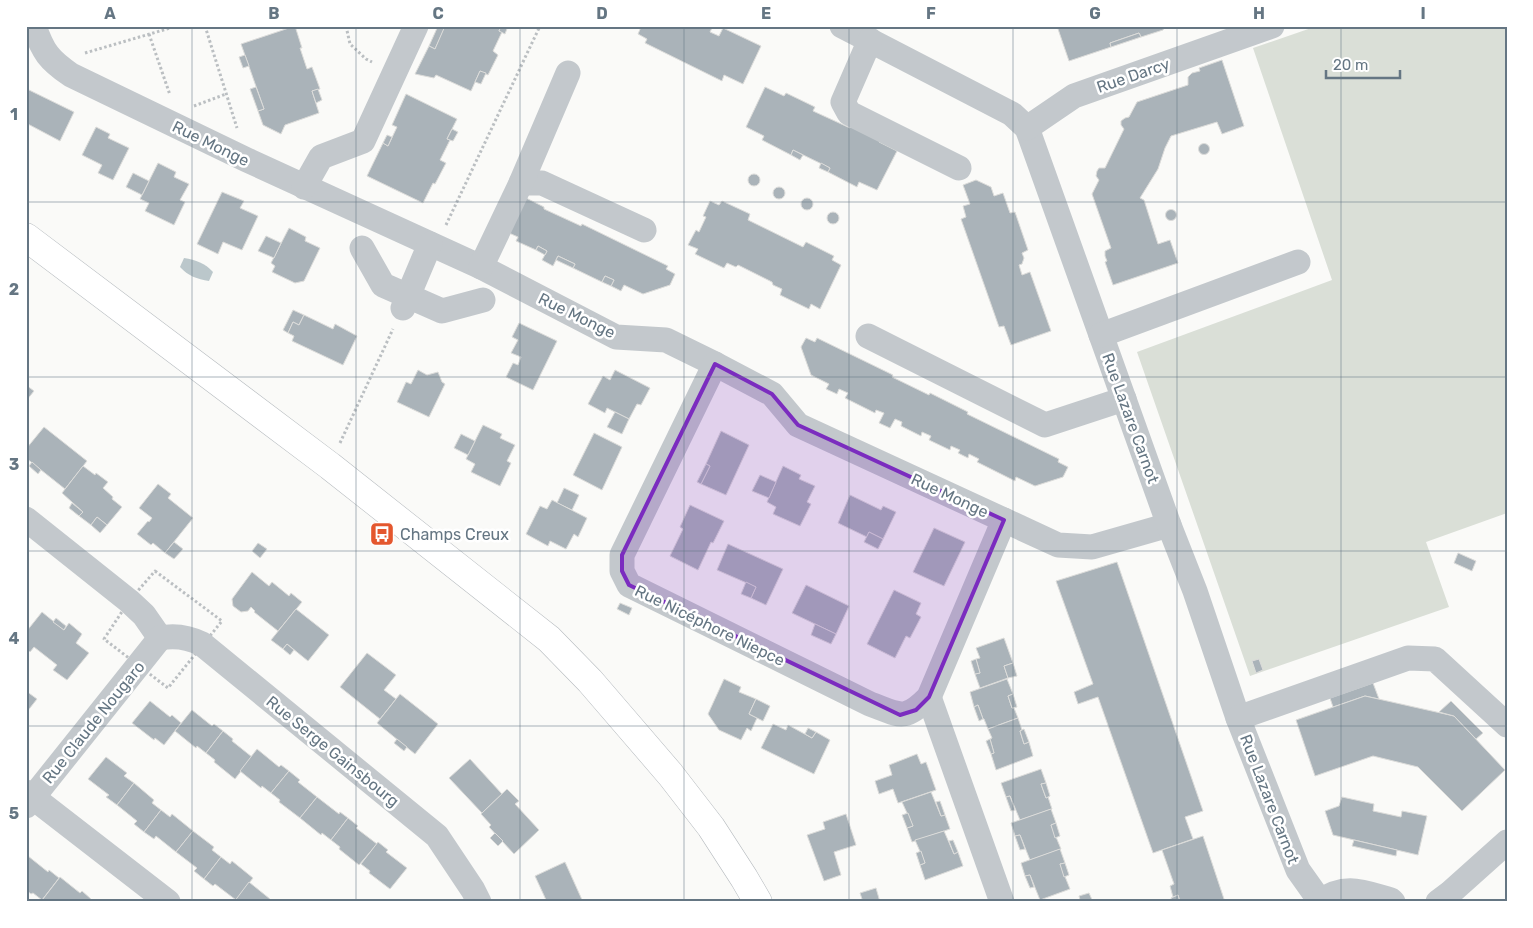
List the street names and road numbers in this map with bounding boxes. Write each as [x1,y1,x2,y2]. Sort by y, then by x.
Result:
street label: Rue Darcy [1094,54,1172,97]
street label: Rue Monge [169,117,252,170]
street label: Rue Monge [535,289,618,342]
street label: Rue Lazare Carnot [1098,350,1163,486]
street label: Rue Monge [908,469,991,522]
street label: Rue Nicéphore Niepce [632,581,788,670]
street label: Rue Claude Nougaro [38,657,149,787]
street label: Rue Serge Gainsbourg [262,692,403,811]
street label: Rue Lazare Carnot [1236,732,1303,867]

